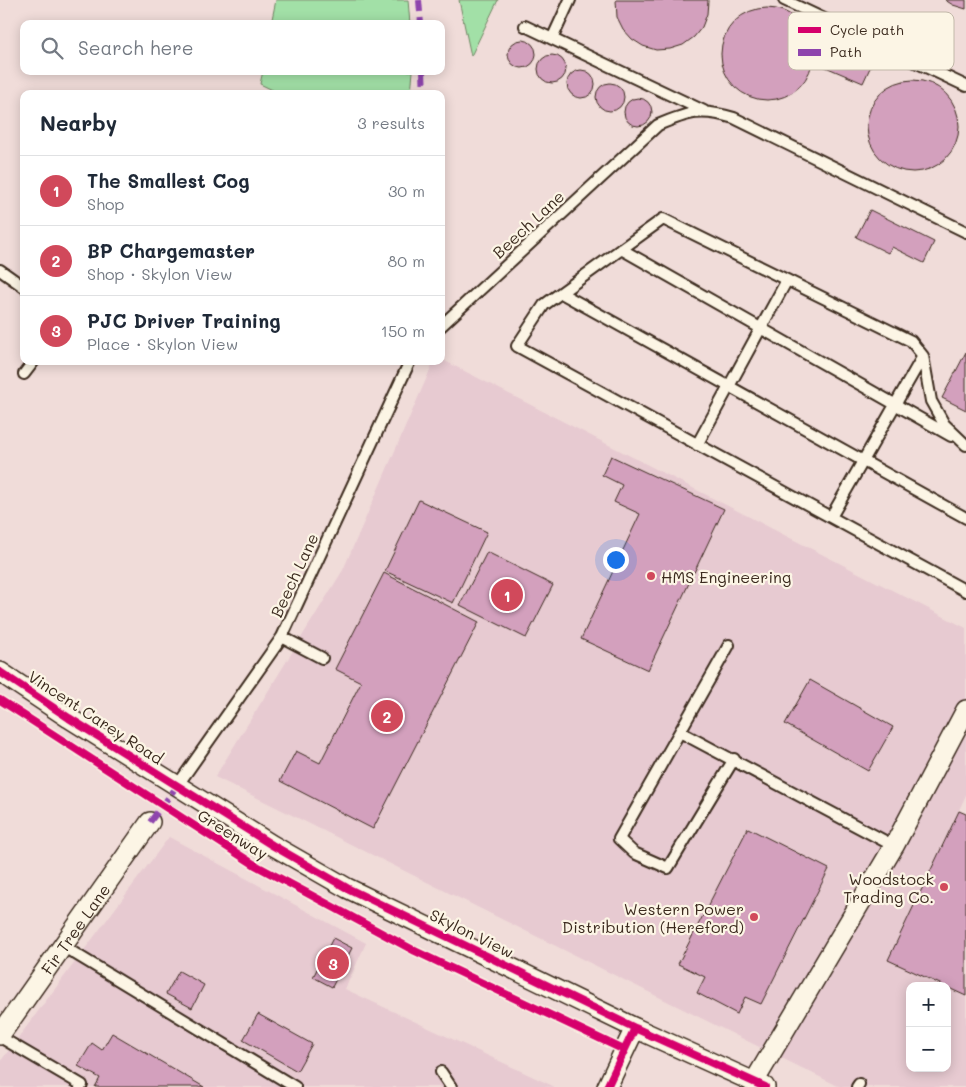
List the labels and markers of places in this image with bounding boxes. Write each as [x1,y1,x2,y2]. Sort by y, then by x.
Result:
place label: HMS Engineering [661,566,791,587]
marker: HMS Engineering [645,570,657,582]
pin: 1 [491,576,523,614]
pin: 2 [371,697,403,735]
place label: Woodstock Trading Co. [843,868,934,907]
marker: Woodstock Trading Co. [938,881,950,893]
place label: Western Power Distribution (Hereford) [562,898,744,937]
marker: Western Power Distribution (Hereford) [748,911,760,923]
pin: 3 [317,944,349,982]

